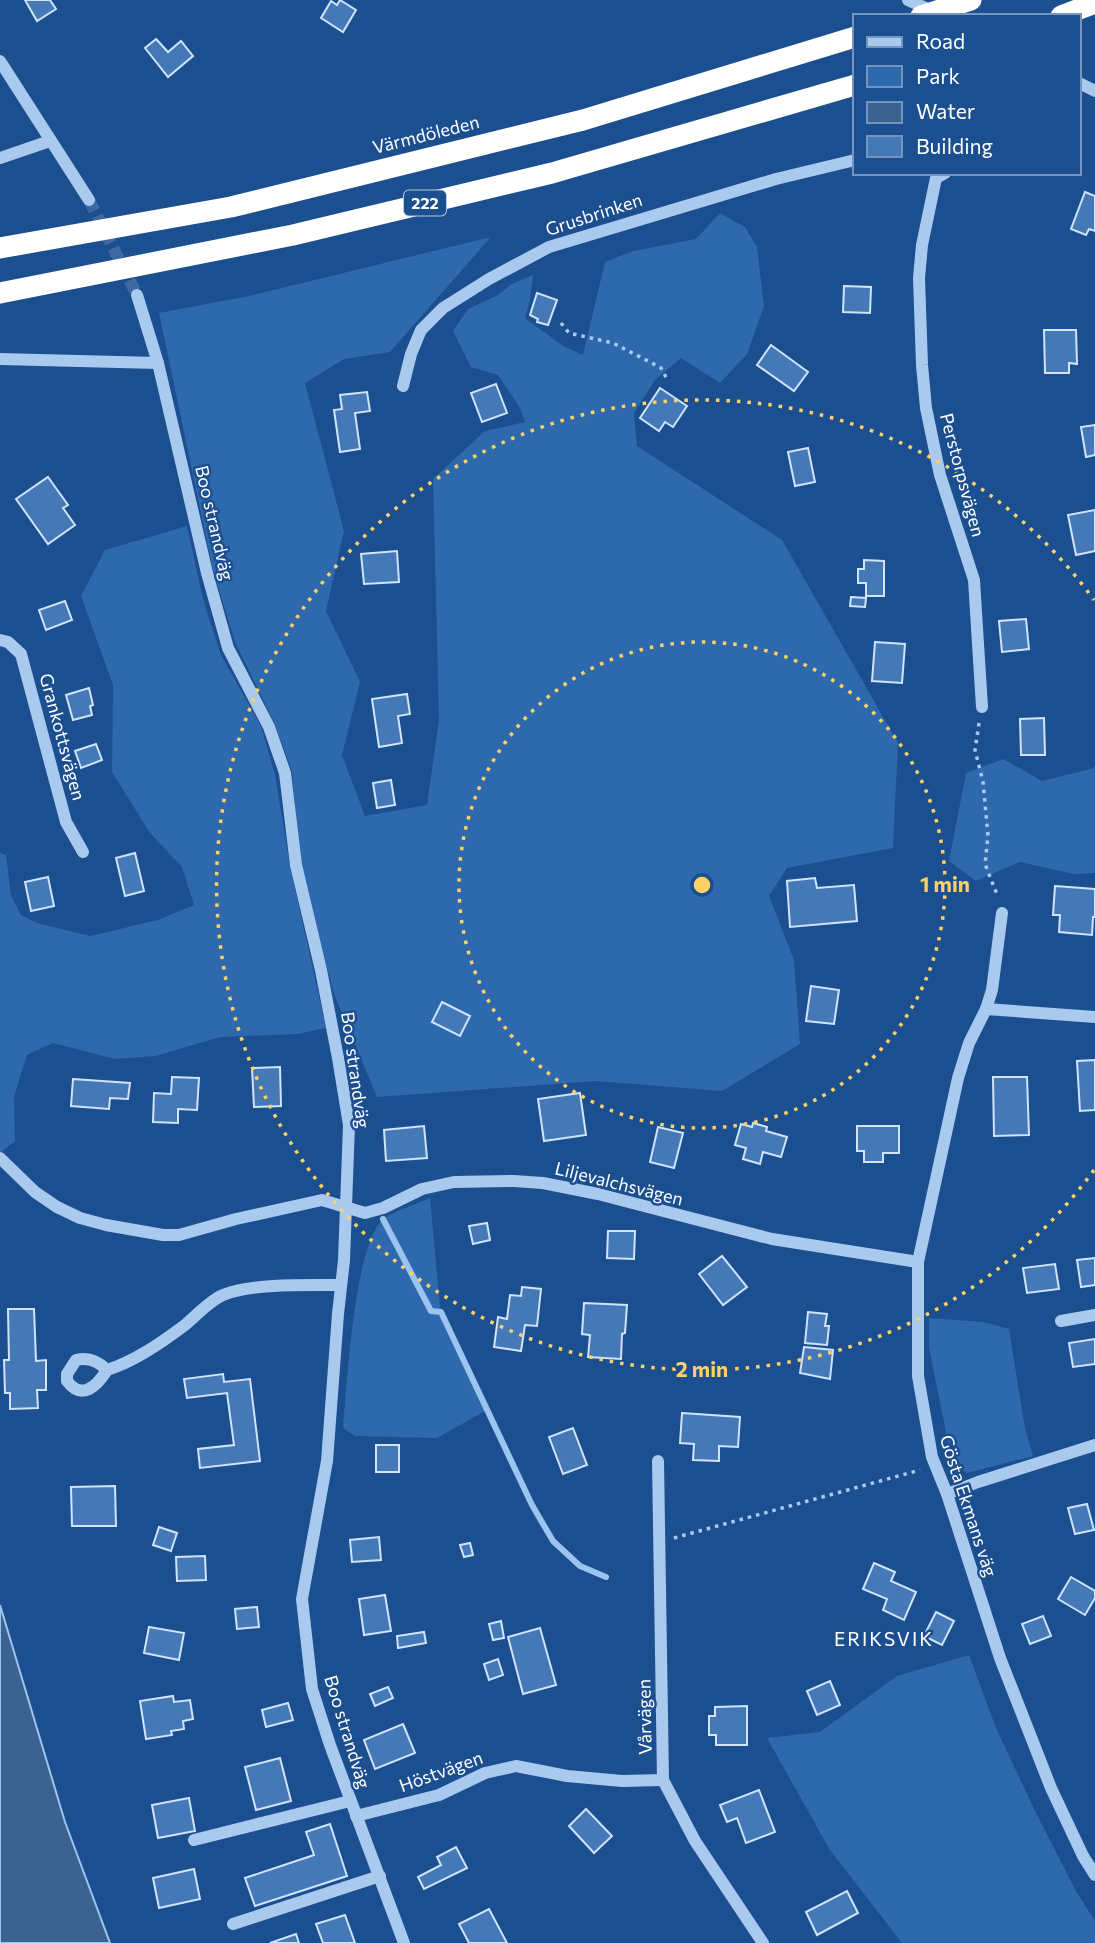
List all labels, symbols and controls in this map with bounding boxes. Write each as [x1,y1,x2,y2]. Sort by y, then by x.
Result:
legend [853,14,1081,175]
text: Road [916,28,965,53]
text: Park [916,63,960,88]
text: Water [916,98,975,123]
street label: Värmdöleden [370,110,481,158]
text: Building [916,133,993,158]
street label: Grusbrinken [542,188,645,240]
road number: 222 [404,190,446,216]
street label: Perstorpsvägen [936,411,990,539]
street label: Boo strandväg [191,463,239,583]
street label: Grankottsvägen [35,671,90,803]
text: 1 min [920,871,970,896]
centre of rings [690,873,714,897]
street label: Boo strandväg [337,1010,375,1130]
street label: Liljevalchsvägen [553,1156,686,1210]
text: 2 min [676,1356,728,1381]
street label: Gösta Ekmans väg [936,1432,1002,1580]
district label: ERIKSVIK [834,1627,934,1650]
street label: Boo strandväg [320,1672,376,1791]
street label: Vårvägen [632,1679,656,1755]
street label: Höstvägen [396,1746,485,1796]

